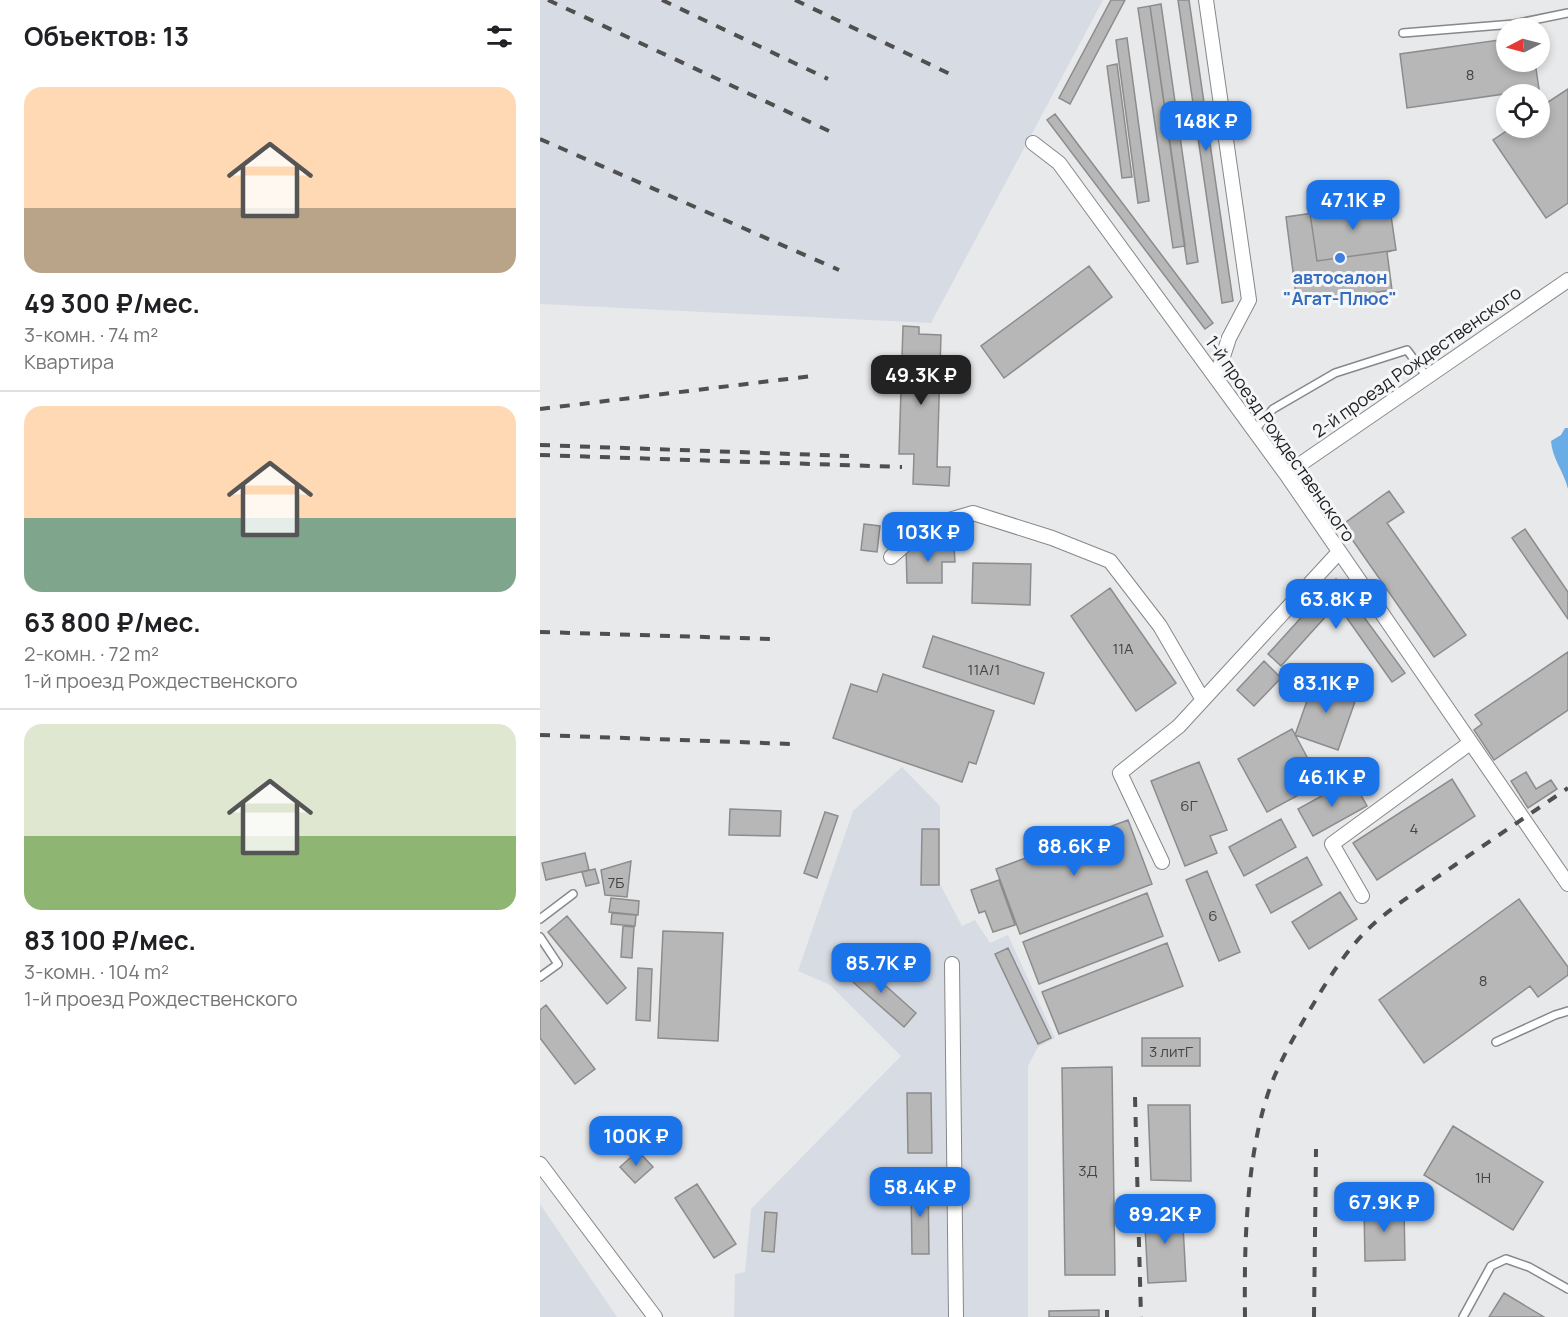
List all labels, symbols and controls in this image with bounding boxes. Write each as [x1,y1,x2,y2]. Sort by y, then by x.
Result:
text: Объектов: 13 [24,18,189,54]
north arrow [1496,18,1550,72]
map controls [1496,18,1550,138]
icon: filters [483,20,516,53]
house number: 8 [1466,64,1474,85]
button: locate [1496,84,1550,138]
pin: 148K ₽ [1157,101,1255,152]
text: 148K ₽ [1174,107,1238,134]
icon: home [216,126,324,234]
pin: 47.1K ₽ [1298,180,1408,231]
text: 47.1K ₽ [1320,186,1386,213]
marker: автосалон "Агат-Плюс" [1333,251,1347,265]
place label: автосалон "Агат-Плюс" [1283,265,1397,310]
street label: 2-й проезд Рождественского [1307,280,1526,443]
text: 49 300 ₽/мес. [24,285,200,321]
text: 3-комн. · 74 m² [24,321,158,348]
street label: 1-й проезд Рождественского [1200,331,1361,546]
text: Квартира [24,348,114,375]
pin: 49.3K ₽ [866,355,976,406]
text: 49.3K ₽ [885,361,957,388]
icon: home [216,445,324,553]
pin: 103K ₽ [879,512,977,563]
text: 103K ₽ [896,518,960,545]
pin: 63.8K ₽ [1281,579,1391,630]
text: 63.8K ₽ [1300,585,1372,612]
text: 63 800 ₽/мес. [24,604,201,640]
house number: 11А [1112,638,1134,659]
text: 2-комн. · 72 m² [24,640,159,667]
house number: 11А/1 [968,659,1000,680]
pin: 83.1K ₽ [1271,663,1381,714]
text: 1-й проезд Рождественского [24,667,298,694]
text: 83.1K ₽ [1293,669,1359,696]
pin: 46.1K ₽ [1277,757,1387,808]
icon: home [216,763,324,871]
text: 46.1K ₽ [1298,763,1366,790]
house number: 6Г [1180,795,1198,816]
house number: 4 [1410,818,1419,839]
pin: 88.6K ₽ [1019,826,1129,877]
text: 88.6K ₽ [1037,832,1111,859]
house number: 7Б [608,872,624,893]
house number: 6 [1208,905,1218,926]
text: 83 100 ₽/мес. [24,922,196,958]
pin: 85.7K ₽ [826,943,936,994]
text: 85.7K ₽ [846,949,916,976]
text: 3-комн. · 104 m² [24,958,169,985]
house number: 8 [1479,970,1487,991]
text: 1-й проезд Рождественского [24,985,298,1012]
house number: 3 литГ [1149,1041,1193,1062]
pin: 100K ₽ [587,1116,685,1167]
text: 100K ₽ [603,1122,669,1149]
house number: 3Д [1078,1160,1098,1181]
pin: 58.4K ₽ [865,1167,975,1218]
house number: 1Н [1475,1167,1491,1188]
text: 58.4K ₽ [884,1173,956,1200]
pin: 67.9K ₽ [1329,1182,1439,1233]
text: 67.9K ₽ [1348,1188,1420,1215]
pin: 89.2K ₽ [1110,1194,1220,1245]
text: 89.2K ₽ [1129,1200,1201,1227]

